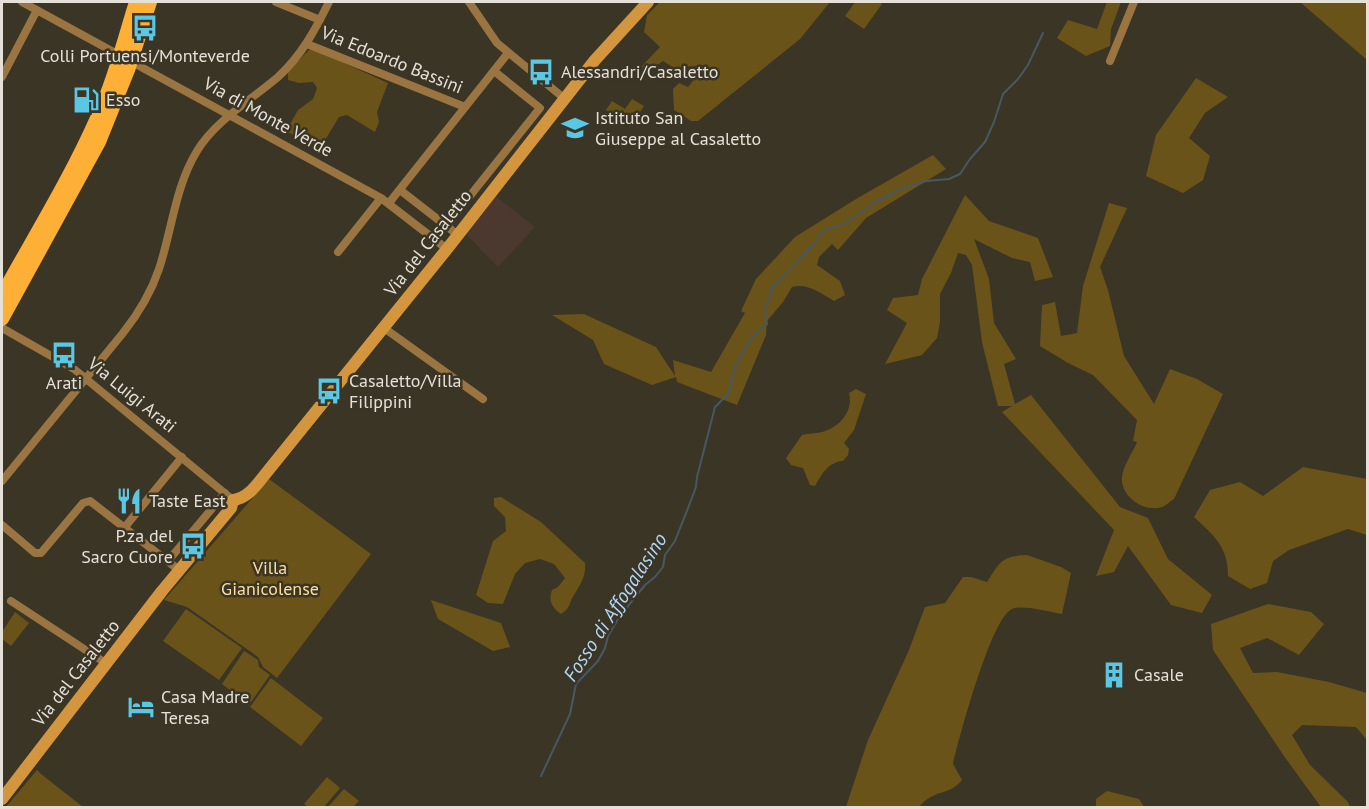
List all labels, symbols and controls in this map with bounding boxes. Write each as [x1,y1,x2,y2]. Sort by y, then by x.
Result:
bus stop icon: Colli Portuensi/Monteverde [130,13,160,43]
street label: Via Edoardo Bassini [317,20,467,98]
place label: Colli Portuensi/Monteverde [40,44,250,67]
bus stop icon: Alessandri/Casaletto [526,57,556,87]
place label: Alessandri/Casaletto [561,60,718,83]
street label: Via di Monte Verde [199,71,337,162]
fuel station icon: Esso [71,85,101,115]
place label: Esso [106,88,140,111]
place label: Istituto San Giuseppe al Casaletto [595,106,761,150]
school or university icon: Istituto San Giuseppe al Casaletto [560,113,590,143]
street label: Via del Casaletto [378,185,476,301]
bus stop icon: Arati [49,340,79,370]
street label: Via Luigi Arati [83,351,181,437]
place label: Casaletto/Villa Filippini [349,369,461,413]
place label: Arati [46,371,82,394]
bus stop icon: Casaletto/Villa Filippini [314,376,344,406]
restaurant icon: Taste East [114,486,144,516]
place label: Taste East [149,489,226,512]
place label: P.za del Sacro Cuore [81,524,174,568]
water label: Fosso di Affogalasino [557,528,673,686]
bus stop icon: P.za del Sacro Cuore [178,531,208,561]
park label: Villa Gianicolense [221,556,319,600]
street label: Via del Casaletto [26,615,124,731]
building icon: Casale [1099,660,1129,690]
place label: Casale [1134,663,1184,686]
place label: Casa Madre Teresa [161,685,249,729]
hotel icon: Casa Madre Teresa [126,692,156,722]

